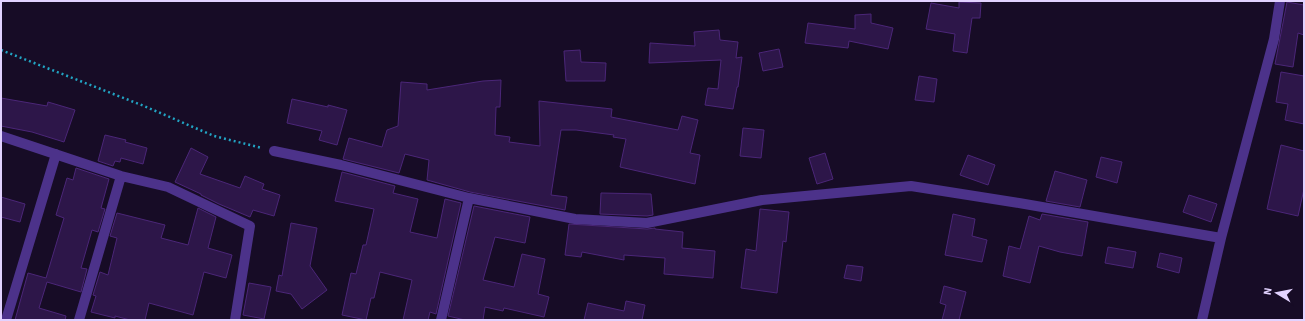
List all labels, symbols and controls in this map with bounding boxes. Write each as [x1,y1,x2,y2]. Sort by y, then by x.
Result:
north arrow [1257,273,1297,313]
text: N [1260,286,1276,296]

